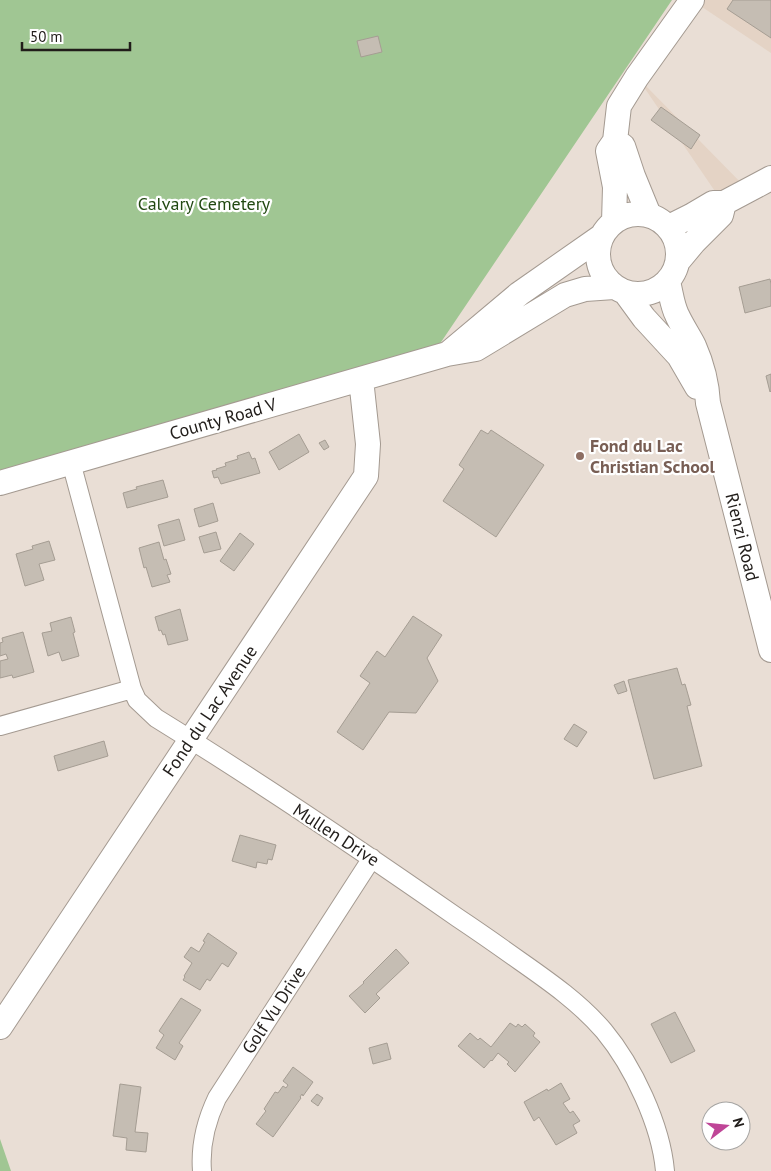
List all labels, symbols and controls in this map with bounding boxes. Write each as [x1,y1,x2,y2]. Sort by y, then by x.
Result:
scale bar [22,20,130,52]
text: 50 m [30,27,63,46]
park label: Calvary Cemetery [138,192,271,215]
street label: County Road V [167,392,280,445]
place label: Fond du Lac Christian School [590,434,716,478]
marker: Fond du Lac Christian School [574,450,586,462]
street label: Rienzi Road [720,490,765,583]
street label: Fond du Lac Avenue [157,641,262,781]
street label: Mullen Drive [289,798,384,871]
street label: Golf Vu Drive [237,961,310,1058]
north arrow [701,1101,751,1151]
text: N [729,1116,748,1129]

